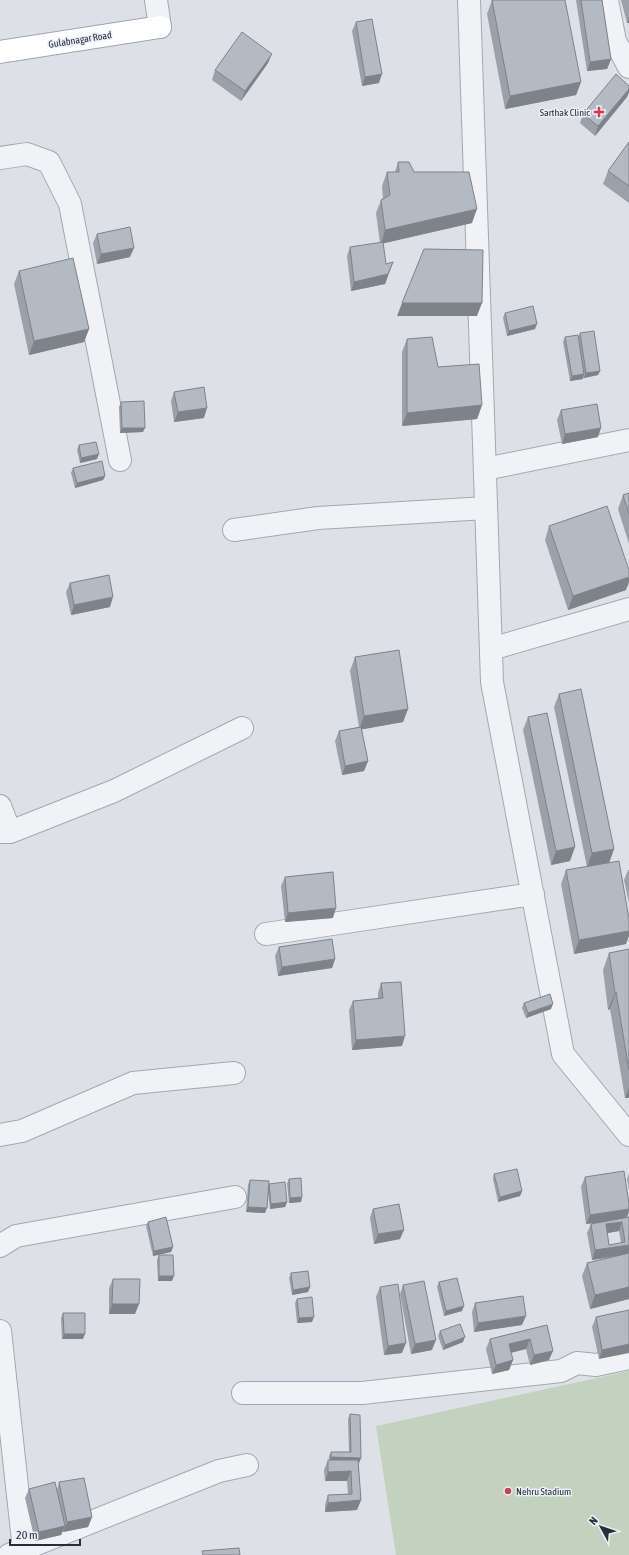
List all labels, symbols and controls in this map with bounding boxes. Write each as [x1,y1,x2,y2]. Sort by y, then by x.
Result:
street label: Gulabnagar Road [48,29,113,50]
marker: Sarthak Clinic [593,106,605,118]
place label: Sarthak Clinic [540,107,590,118]
marker: Nehru Stadium [503,1486,513,1496]
place label: Nehru Stadium [516,1486,571,1497]
north arrow [581,1507,621,1547]
text: N [587,1514,600,1527]
scale bar [10,1521,80,1547]
text: 20 m [16,1528,38,1542]

